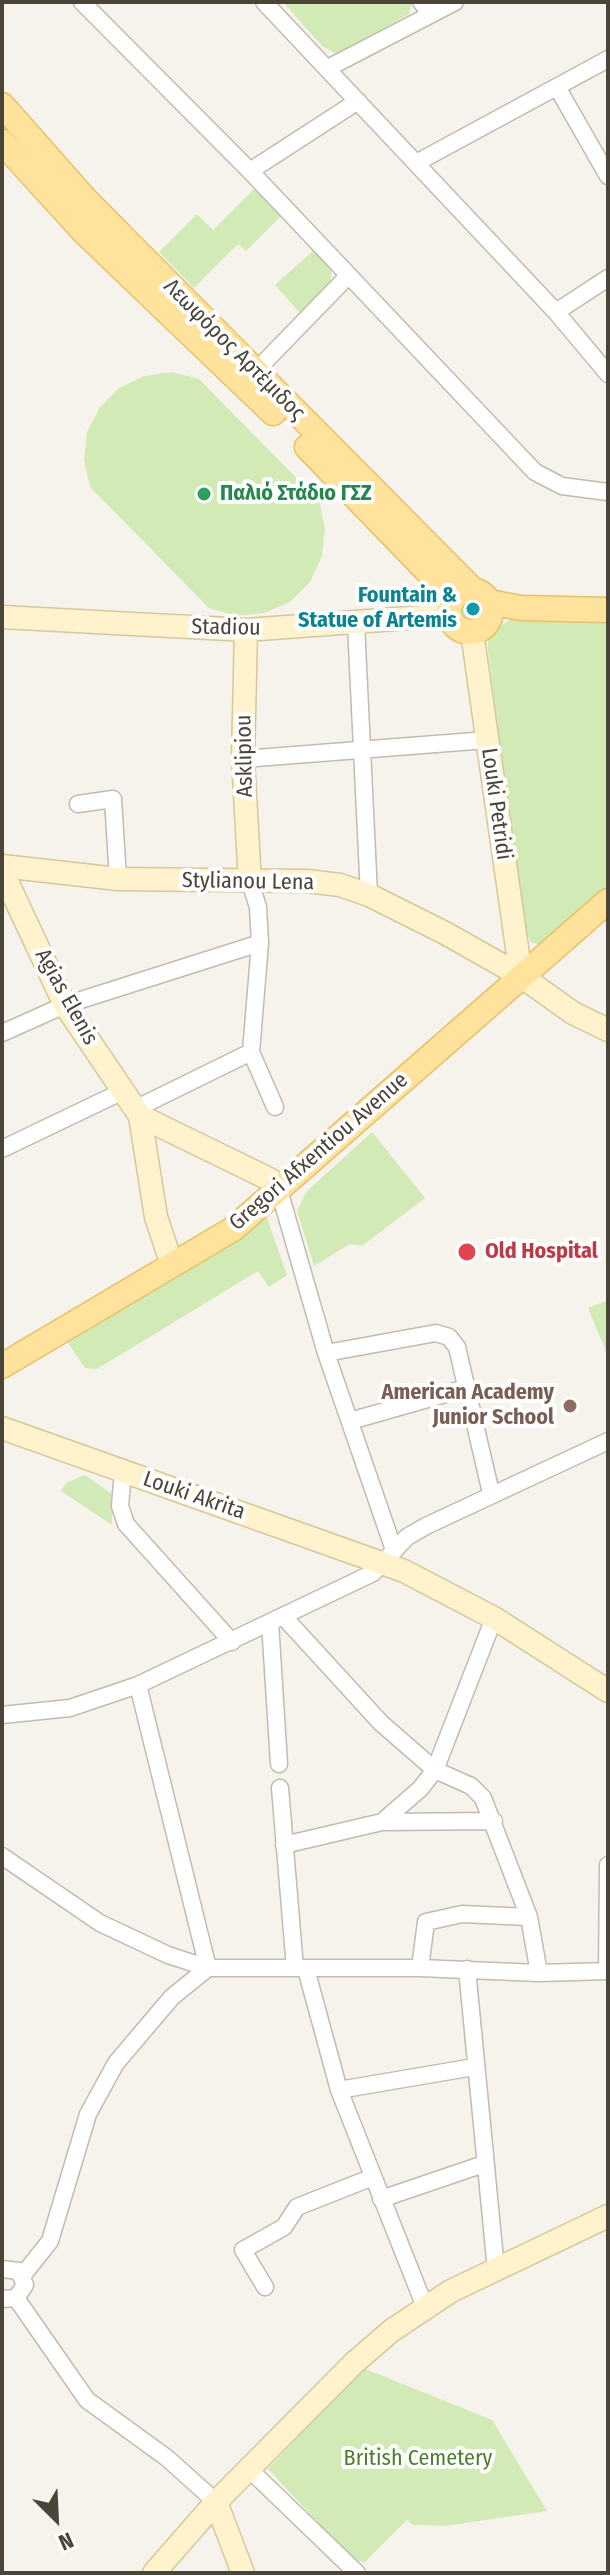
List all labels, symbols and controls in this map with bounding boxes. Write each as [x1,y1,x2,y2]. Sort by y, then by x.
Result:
street label: Λεωφόρος Αρτέμιδος [158,274,310,426]
place label: Παλιό Στάδιο ΓΣΖ [220,481,372,507]
marker: Παλιό Στάδιο ΓΣΖ [195,485,213,503]
place label: Fountain & Statue of Artemis [298,583,457,634]
marker: Fountain & Statue of Artemis [464,600,482,618]
street label: Stadiou [191,614,261,642]
street label: Asklipiou [231,714,259,798]
street label: Louki Petridi [475,746,517,862]
street label: Stylianou Lena [182,868,314,896]
street label: Agias Elenis [29,944,103,1050]
street label: Gregori Afxentiou Avenue [224,1067,414,1237]
place label: Old Hospital [485,1239,598,1265]
marker: Old Hospital [456,1241,478,1263]
place label: American Academy Junior School [381,1380,554,1432]
marker: American Academy Junior School [561,1397,579,1415]
street label: Louki Akrita [140,1466,248,1526]
park label: British Cemetery [344,2446,492,2472]
north arrow [16,2479,96,2559]
text: N [54,2526,77,2556]

